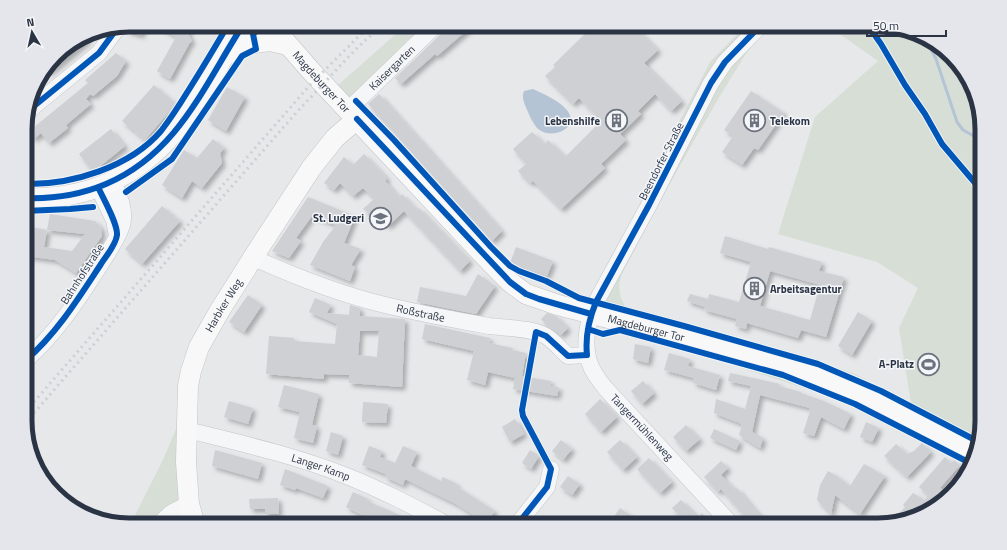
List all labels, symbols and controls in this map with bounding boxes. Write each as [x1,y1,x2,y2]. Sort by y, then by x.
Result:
north arrow [12,12,52,52]
scale bar [867,12,946,38]
text: N [25,14,35,31]
text: 50 m [873,16,899,35]
street label: Kaisergarten [365,41,419,94]
street label: Magdeburger Tor [289,47,354,116]
building icon: Lebenshilfe [603,108,629,134]
building icon: Telekom [741,108,767,134]
place label: Lebenshilfe [545,113,600,129]
place label: Telekom [770,113,810,129]
street label: Beendorfer Straße [634,119,688,203]
school or university icon: St. Ludgeri [367,205,393,231]
place label: St. Ludgeri [313,210,364,226]
street label: Bahnhofstraße [56,240,108,308]
street label: Harbker Weg [201,275,246,335]
building icon: Arbeitsagentur [741,276,767,302]
place label: Arbeitsagentur [770,281,842,297]
street label: Roßstraße [395,300,447,326]
street label: Magdeburger Tor [606,310,687,345]
sports icon: A-Platz [916,351,942,377]
place label: A-Platz [879,356,914,372]
street label: Tangermühlenweg [607,390,677,464]
street label: Langer Kamp [290,450,353,485]

